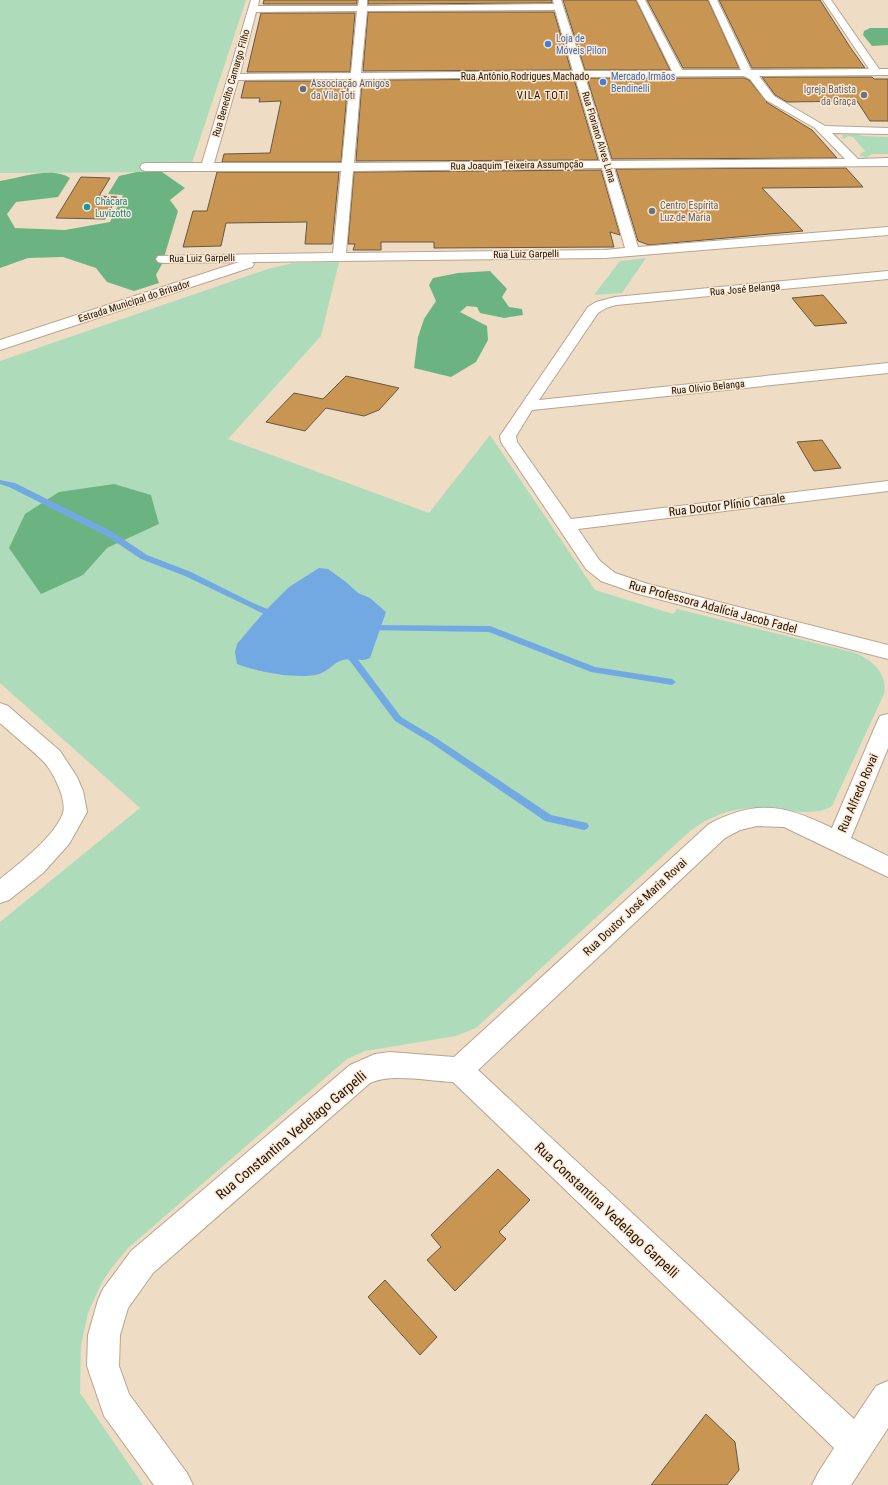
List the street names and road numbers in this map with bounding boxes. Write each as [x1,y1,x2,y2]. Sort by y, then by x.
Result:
street label: Rua Benedito Camargo Filho [210,28,252,138]
street label: Rua Antônio Rodrigues Machado [461,71,589,82]
street label: Rua Floriano Alves Lima [580,90,618,184]
street label: Rua Joaquim Teixeira Assumpção [450,158,584,172]
street label: Rua Luiz Garpelli [493,248,559,260]
street label: Rua Luiz Garpelli [169,252,235,264]
street label: Estrada Municipal do Britador [77,278,191,324]
street label: Rua José Belanga [709,280,781,298]
street label: Rua Olívio Belanga [671,378,745,396]
street label: Rua Doutor Plínio Canale [668,491,786,519]
street label: Rua Professora Adalícia Jacob Fadel [627,578,799,636]
street label: Rua Alfredo Rovai [835,752,881,834]
street label: Rua Doutor José Maria Rovai [580,855,690,959]
street label: Rua Constantina Vedelago Garpelli [213,1067,369,1203]
street label: Rua Constantina Vedelago Garpelli [532,1139,682,1281]

